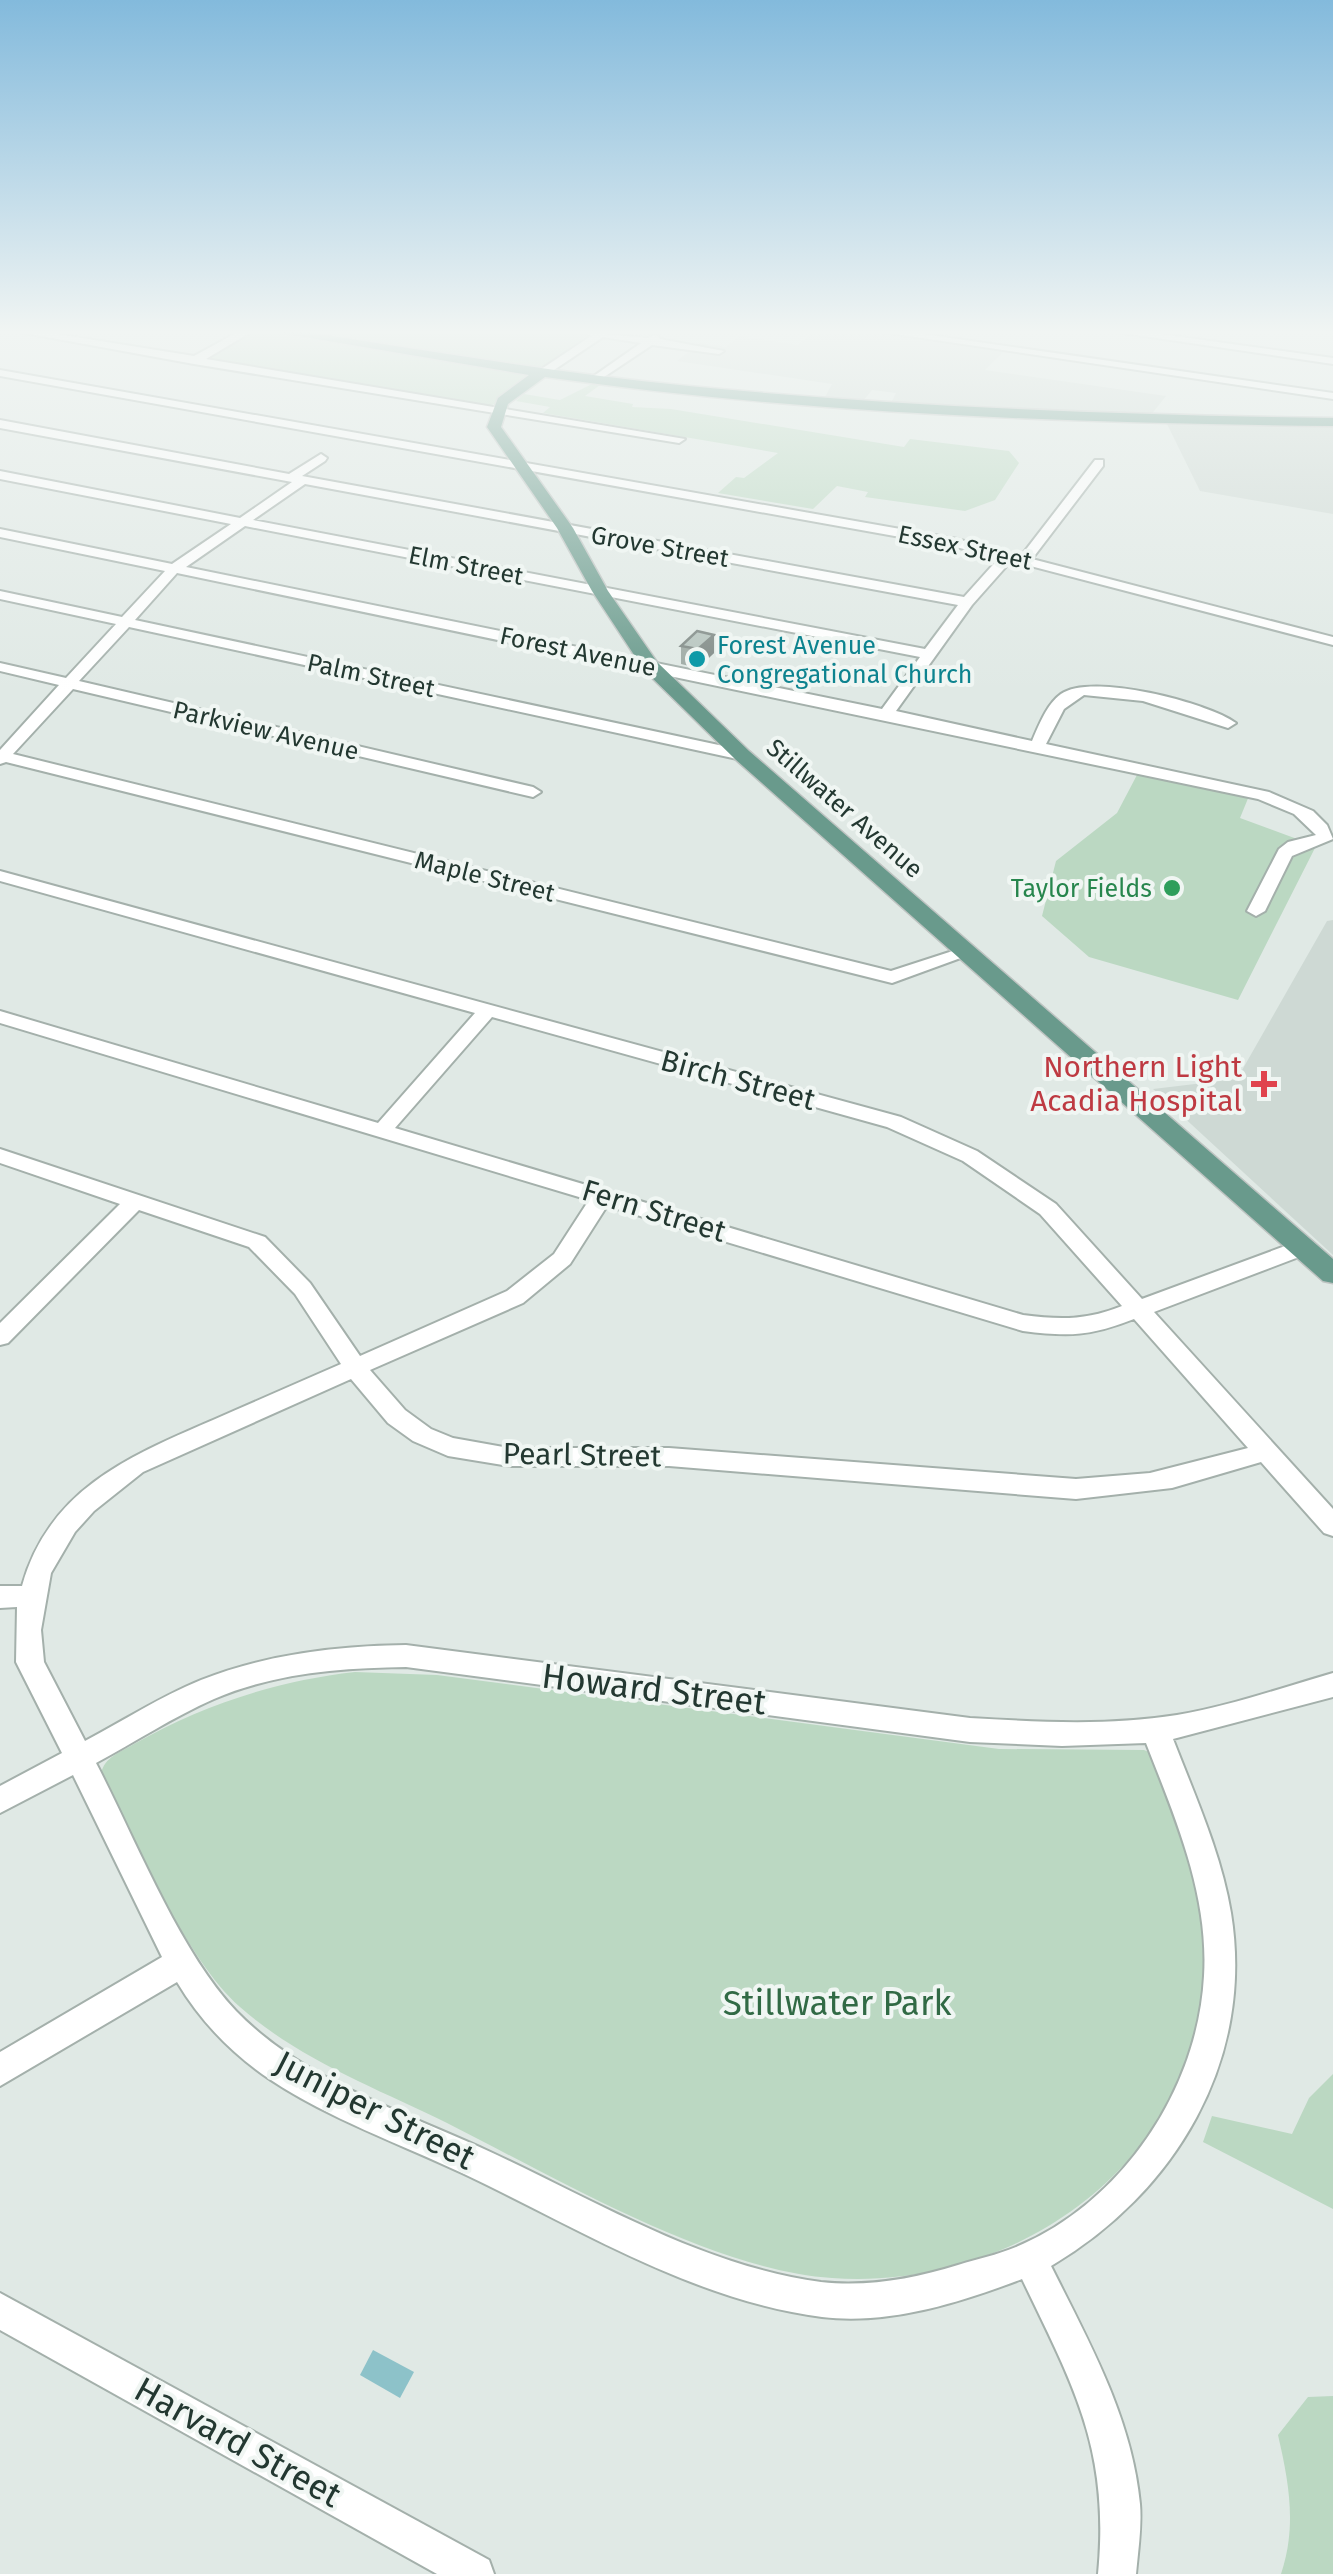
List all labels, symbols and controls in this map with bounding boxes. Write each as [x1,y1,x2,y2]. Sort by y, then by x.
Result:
street label: Essex Street [895,519,1036,577]
street label: Grove Street [589,520,732,574]
street label: Elm Street [406,540,527,592]
street label: Forest Avenue [497,621,659,683]
place label: Forest Avenue Congregational Church [717,631,972,690]
street label: Palm Street [304,648,438,704]
marker: Forest Avenue Congregational Church [686,648,708,670]
street label: Parkview Avenue [170,695,362,767]
street label: Stillwater Avenue [760,733,929,885]
street label: Maple Street [412,845,559,909]
place label: Taylor Fields [1011,874,1152,904]
marker: Taylor Fields [1161,877,1183,899]
street label: Birch Street [657,1042,819,1118]
place label: Northern Light Acadia Hospital [1030,1049,1242,1119]
marker: Northern Light Acadia Hospital [1251,1071,1277,1097]
street label: Fern Street [578,1172,730,1250]
street label: Pearl Street [502,1436,662,1474]
street label: Howard Street [539,1654,769,1724]
park label: Stillwater Park [723,1982,951,2024]
street label: Juniper Street [268,2042,482,2179]
street label: Harvard Street [127,2368,349,2516]

